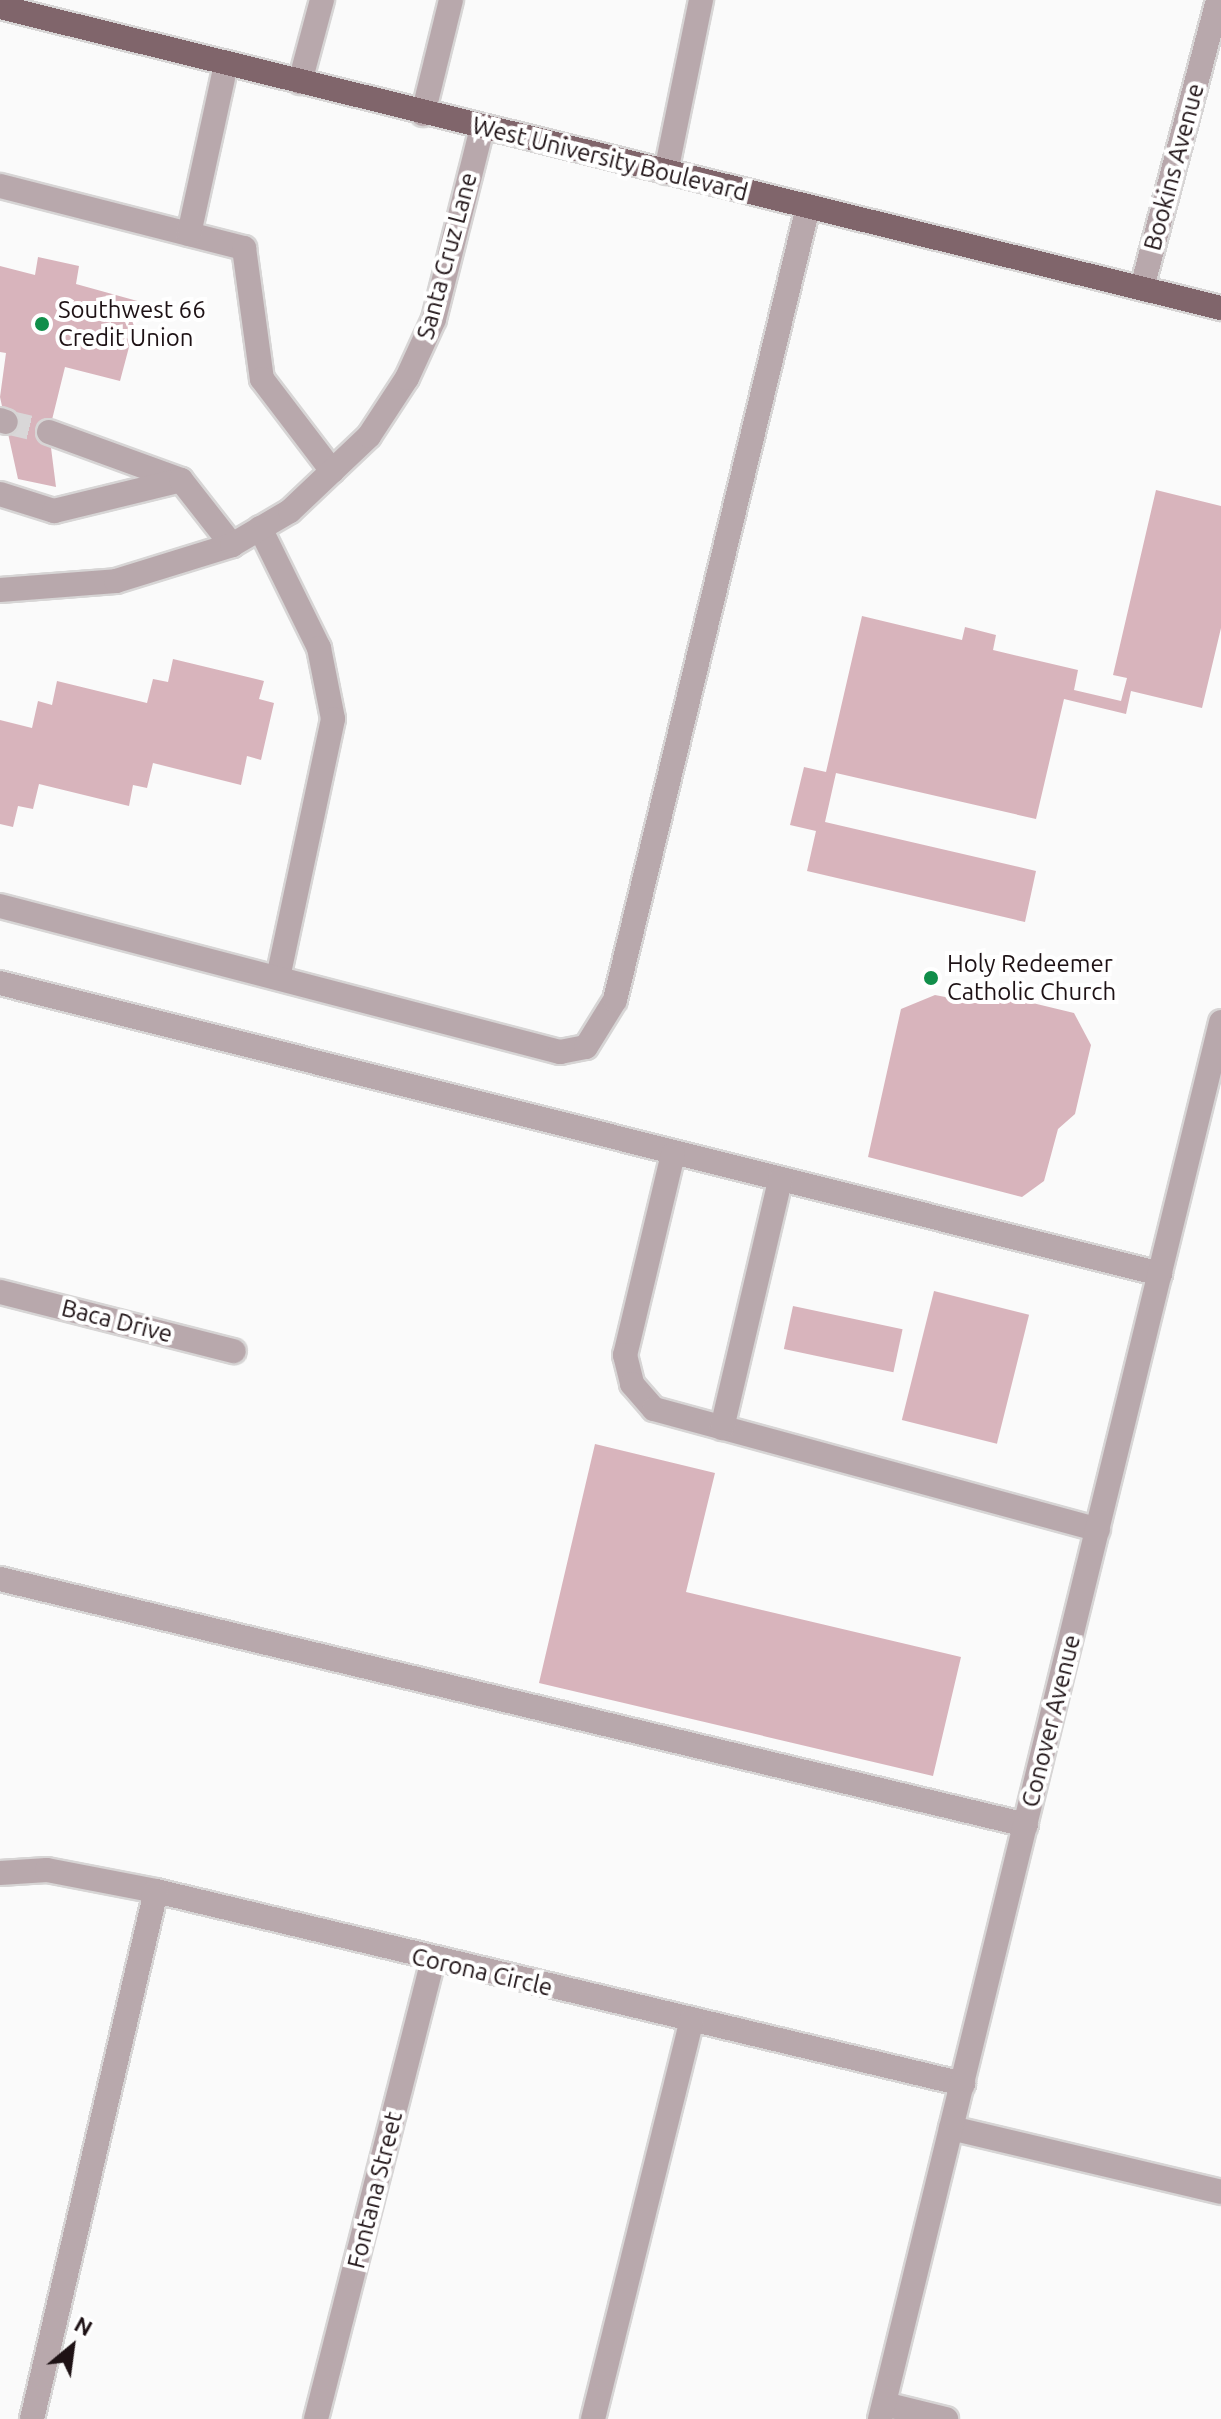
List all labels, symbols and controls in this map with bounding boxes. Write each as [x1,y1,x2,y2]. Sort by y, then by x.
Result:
street label: Bookins Avenue [1138,80,1210,254]
street label: West University Boulevard [469,111,751,207]
street label: Santa Cruz Lane [411,169,483,343]
place label: Southwest 66 Credit Union [58,296,206,352]
marker: Southwest 66 Credit Union [33,315,51,333]
place label: Holy Redeemer Catholic Church [947,950,1116,1006]
marker: Holy Redeemer Catholic Church [922,969,940,987]
street label: Baca Drive [59,1293,175,1349]
street label: Conover Avenue [1016,1632,1086,1810]
street label: Corona Circle [409,1942,555,2002]
street label: Fontana Street [342,2109,408,2271]
north arrow [32,2307,112,2387]
text: N [71,2311,97,2340]

